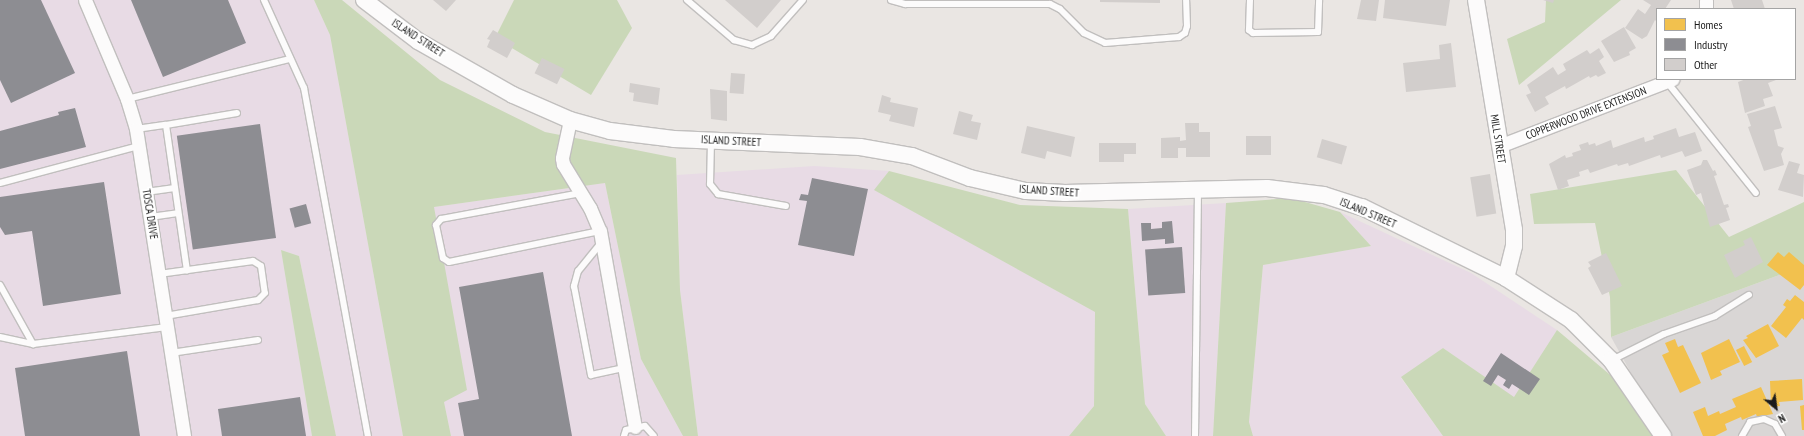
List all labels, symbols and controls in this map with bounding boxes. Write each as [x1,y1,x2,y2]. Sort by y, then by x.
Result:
legend [1656,8,1796,80]
street label: ISLAND STREET [389,16,447,60]
text: Homes [1694,17,1722,32]
text: Industry [1694,37,1728,52]
text: Other [1694,57,1717,72]
street label: COPPERWOOD DRIVE EXTENSION [1524,84,1648,142]
street label: MILL STREET [1488,113,1508,165]
street label: ISLAND STREET [701,133,761,149]
street label: ISLAND STREET [1018,182,1080,200]
street label: TOSCA DRIVE [139,188,161,240]
street label: ISLAND STREET [1338,195,1398,231]
north arrow [1756,388,1796,428]
text: N [1776,411,1788,426]

